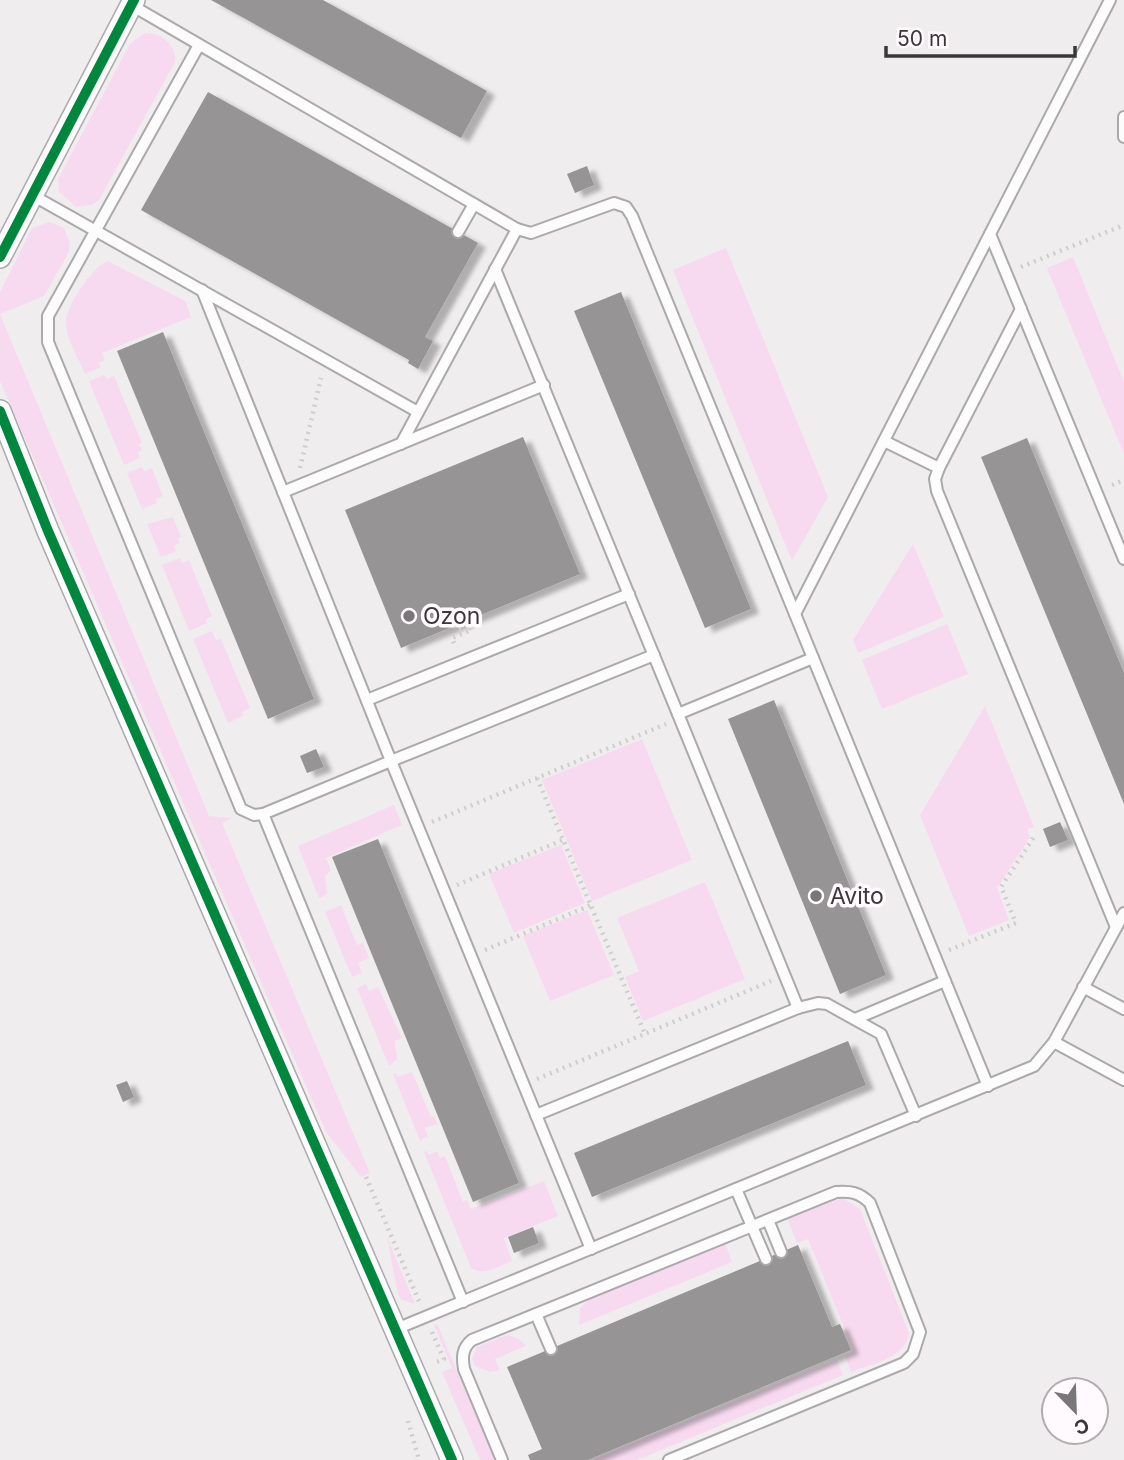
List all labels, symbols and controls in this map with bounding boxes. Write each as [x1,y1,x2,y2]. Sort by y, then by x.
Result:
scale bar [886,14,1075,58]
text: 50 m [897,26,947,51]
place label: Ozon [423,602,480,630]
marker: Ozon [401,608,417,624]
place label: Avito [830,882,884,910]
marker: Avito [808,888,824,904]
north arrow [1040,1376,1110,1446]
text: С [1070,1413,1092,1440]

